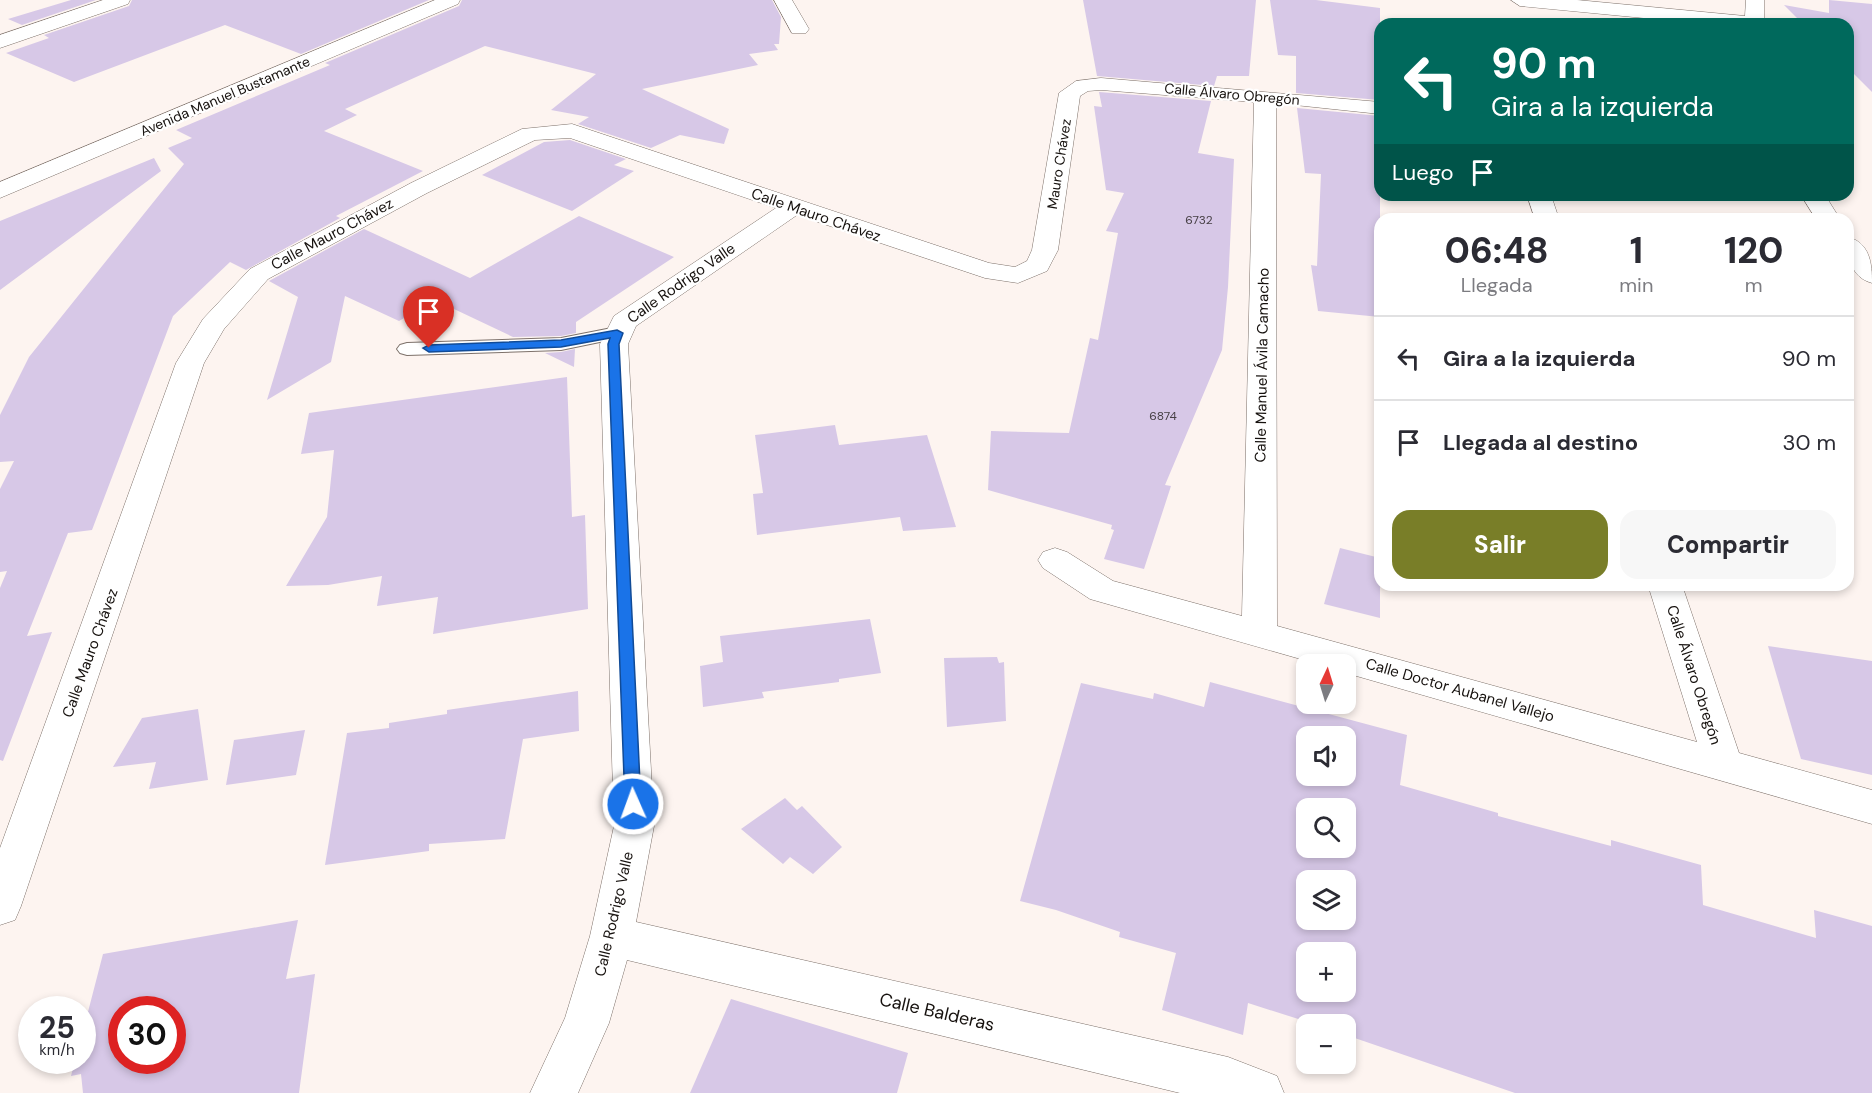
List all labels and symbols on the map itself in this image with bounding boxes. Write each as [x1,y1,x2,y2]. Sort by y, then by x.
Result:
street label: Avenida Manuel Bustamante [137,52,313,140]
street label: Calle Álvaro Obregón [1164,79,1300,109]
street label: Mauro Chávez [1043,118,1075,210]
street label: Calle Mauro Chávez [749,183,884,247]
street label: Calle Mauro Chávez [267,193,397,275]
house number: 6732 [1185,212,1213,228]
street label: Calle Rodrigo Valle [623,238,739,328]
street label: Calle Manuel Ávila Camacho [1250,267,1274,463]
pin [403,286,454,348]
house number: 6874 [1149,408,1177,424]
street label: Calle Mauro Chávez [57,586,123,720]
street label: Calle Álvaro Obregón [1662,603,1726,747]
street label: Calle Doctor Aubanel Vallejo [1363,653,1557,727]
north arrow [1296,654,1356,714]
position arrow [601,772,665,836]
street label: Calle Rodrigo Valle [590,850,638,978]
street label: Calle Balderas [877,987,997,1037]
speed limit sign: 30 [108,996,186,1074]

